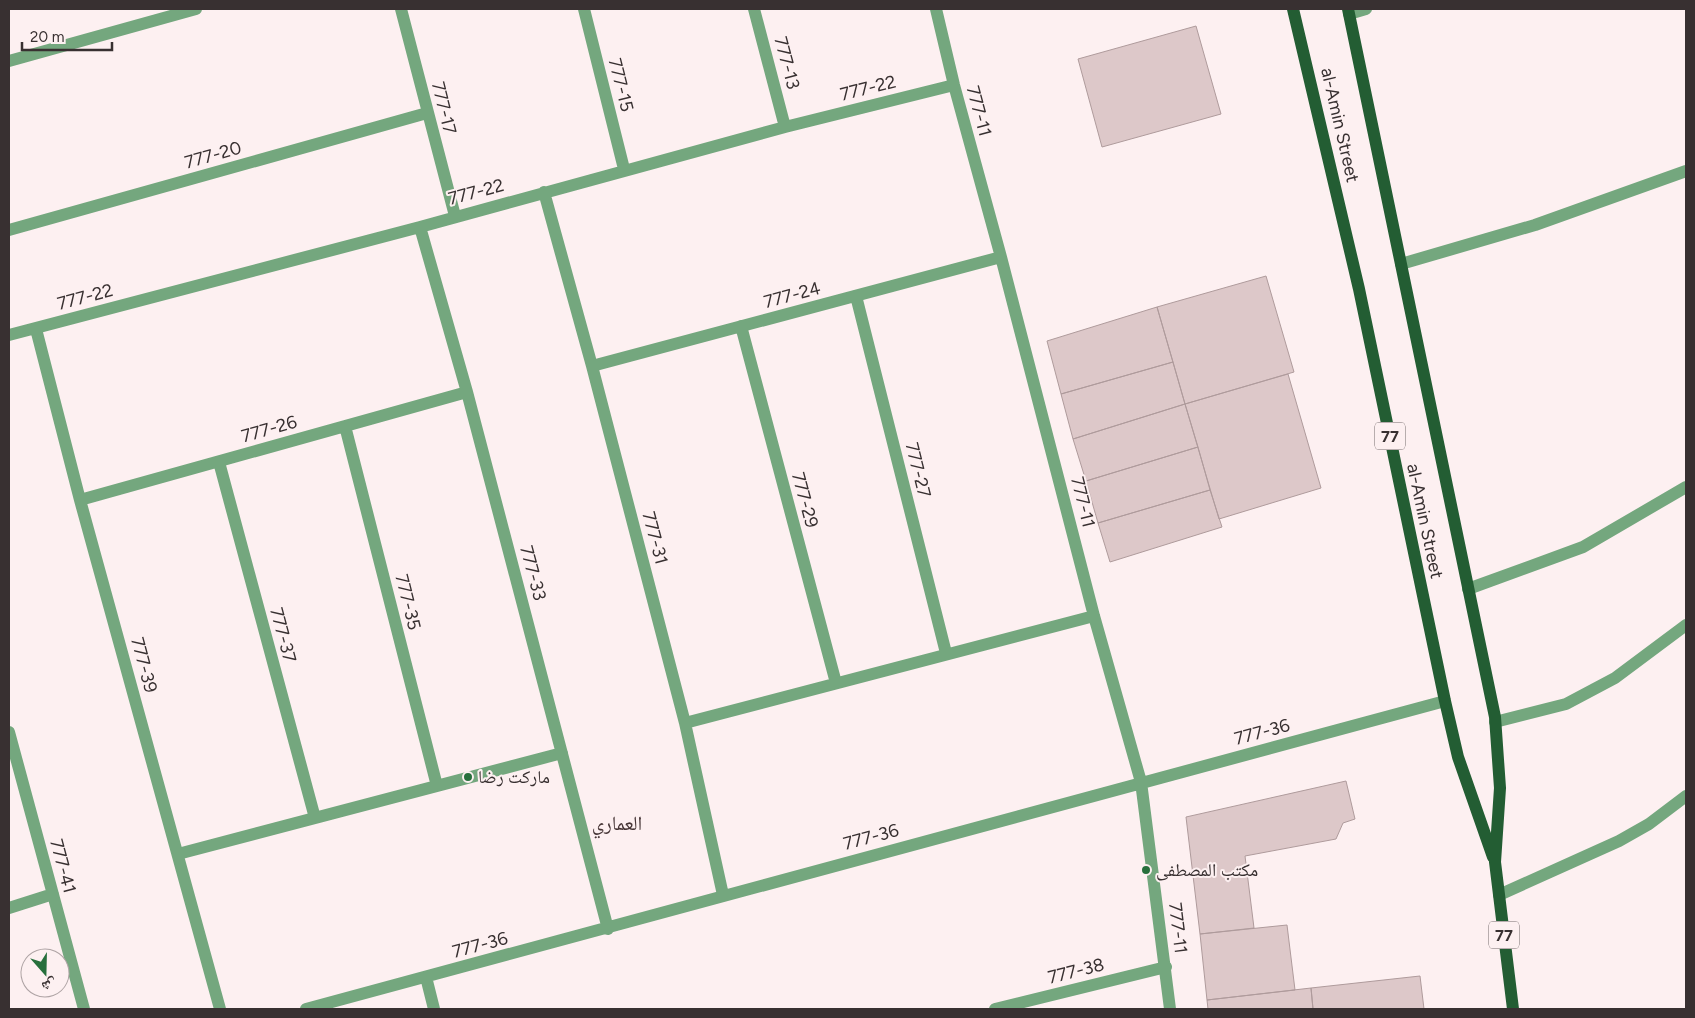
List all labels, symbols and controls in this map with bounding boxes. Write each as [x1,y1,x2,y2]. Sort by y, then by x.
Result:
scale bar [22,20,112,52]
text: 20 m [30,28,64,46]
street label: 777-13 [769,34,805,92]
street label: 777-15 [604,56,638,114]
street label: al-Amin Street [1316,65,1364,185]
street label: 777-22 [838,70,898,106]
street label: 777-17 [427,79,461,137]
street label: 777-11 [962,83,996,139]
street label: 777-20 [182,136,244,174]
street label: 777-22 [446,174,506,210]
street label: 777-24 [761,277,823,313]
street label: 777-22 [55,279,115,315]
street label: 777-26 [239,411,299,447]
road number: 77 [1375,422,1405,450]
street label: 777-27 [901,440,936,500]
street label: al-Amin Street [1402,461,1448,581]
street label: 777-29 [787,470,823,530]
street label: 777-11 [1066,474,1100,530]
street label: 777-31 [637,509,673,567]
street label: 777-33 [515,543,551,603]
street label: 777-35 [390,572,426,632]
street label: 777-37 [265,605,301,665]
street label: 777-39 [126,635,162,695]
street label: 777-36 [1232,714,1292,750]
place label: ماركت رضا [478,766,550,788]
marker: ماركت رضا [462,771,474,783]
district label: العماري [592,811,642,839]
street label: 777-36 [841,819,901,855]
street label: 777-41 [45,837,81,895]
place label: مكتب المصطفى [1156,859,1258,881]
marker: مكتب المصطفى [1140,864,1152,876]
street label: 777-11 [1164,901,1192,955]
road number: 77 [1489,922,1519,948]
street label: 777-36 [450,927,510,963]
north arrow [20,948,70,998]
street label: 777-38 [1046,953,1106,989]
text: ش [39,974,59,995]

